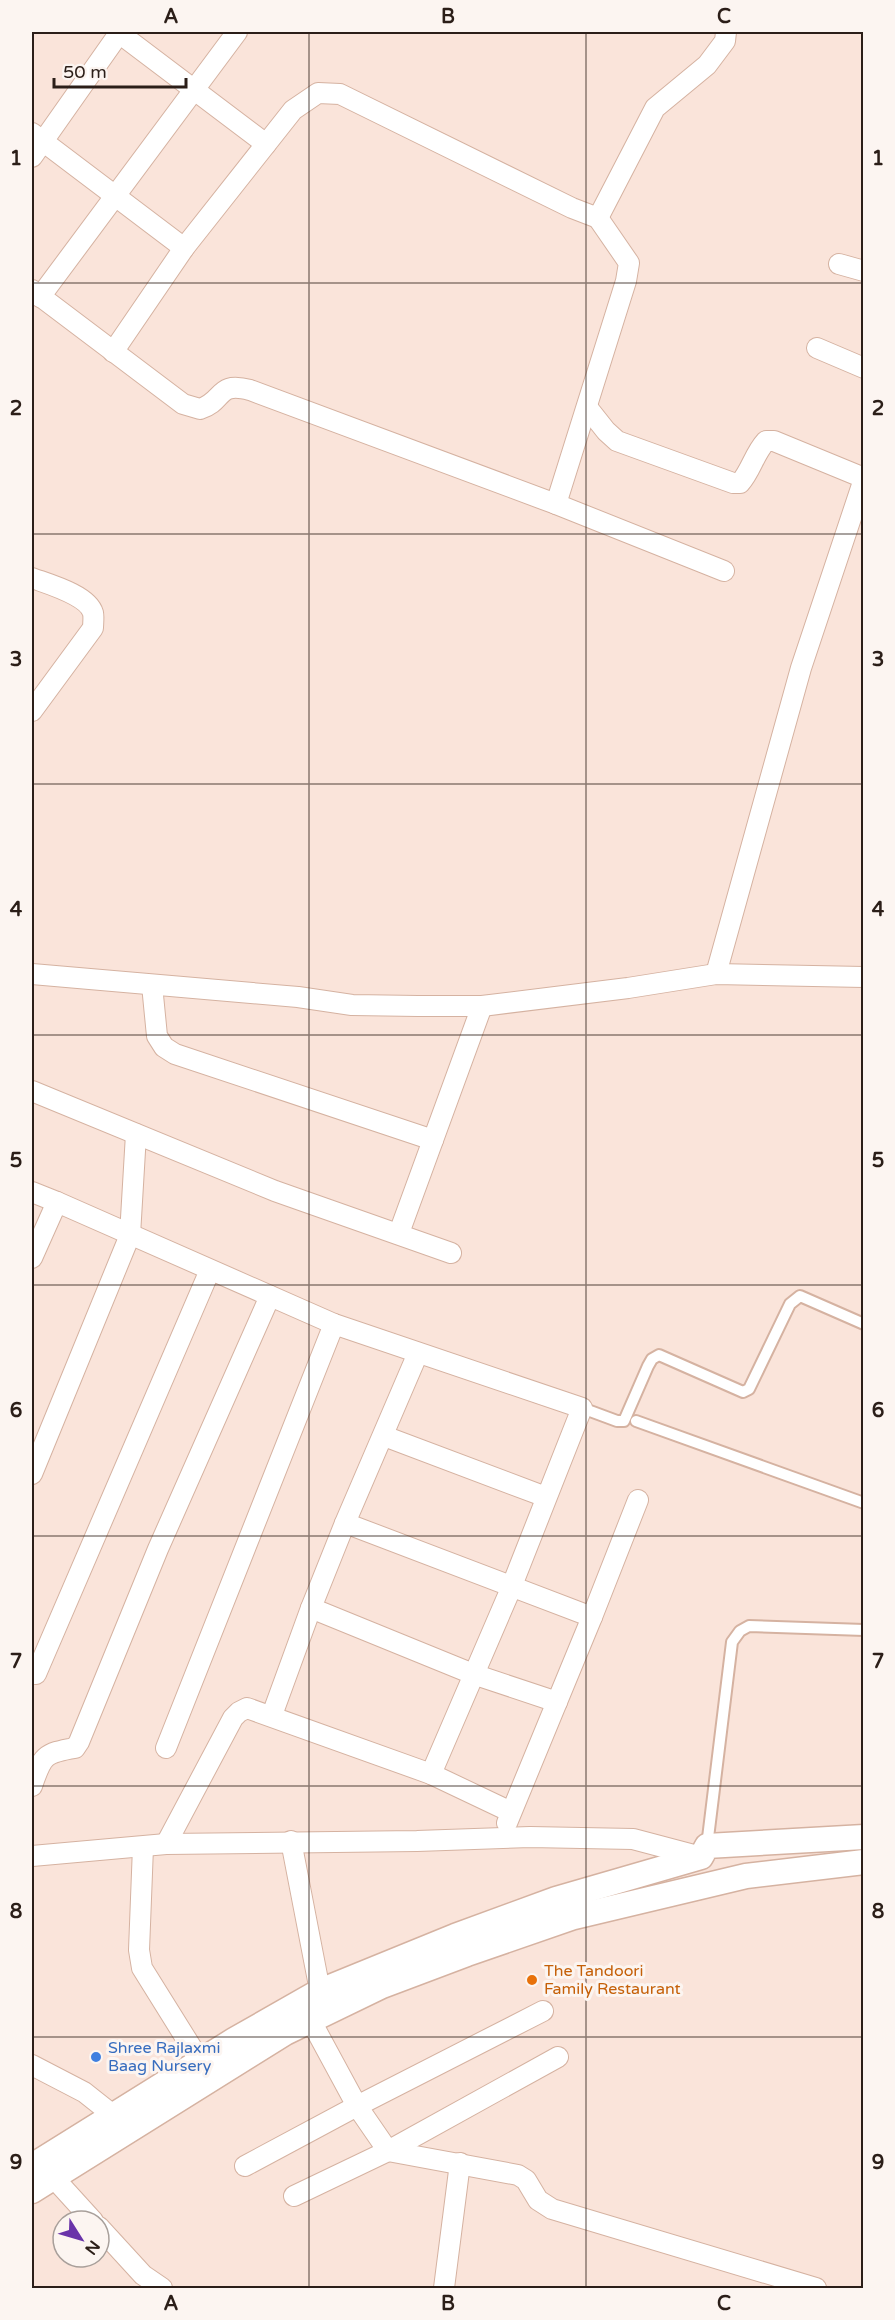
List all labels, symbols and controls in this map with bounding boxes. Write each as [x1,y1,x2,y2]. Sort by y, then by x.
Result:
text: A [164,5,179,29]
text: B [441,5,455,29]
text: C [717,5,731,29]
scale bar [54,51,186,89]
text: 50 m [63,61,107,83]
text: 1 [10,147,22,171]
text: 1 [872,147,884,171]
text: 2 [10,397,22,421]
text: 2 [872,397,884,421]
text: 3 [10,648,22,672]
text: 3 [872,648,884,672]
text: 4 [10,898,23,922]
text: 4 [872,898,885,922]
text: 5 [10,1149,22,1173]
text: 5 [872,1149,884,1173]
text: 6 [10,1399,22,1423]
text: 6 [872,1399,884,1423]
text: 7 [10,1650,22,1674]
text: 7 [872,1650,884,1674]
text: 8 [10,1900,22,1924]
text: 8 [872,1900,884,1924]
place label: The Tandoori Family Restaurant [544,1961,681,1999]
marker: The Tandoori Family Restaurant [525,1973,539,1987]
place label: Shree Rajlaxmi Baag Nursery [108,2038,220,2076]
marker: Shree Rajlaxmi Baag Nursery [89,2050,103,2064]
text: 9 [10,2151,22,2175]
text: 9 [872,2151,884,2175]
north arrow [51,2209,111,2269]
text: N [80,2236,104,2259]
text: A [164,2292,179,2316]
text: B [441,2292,455,2316]
text: C [717,2292,731,2316]

